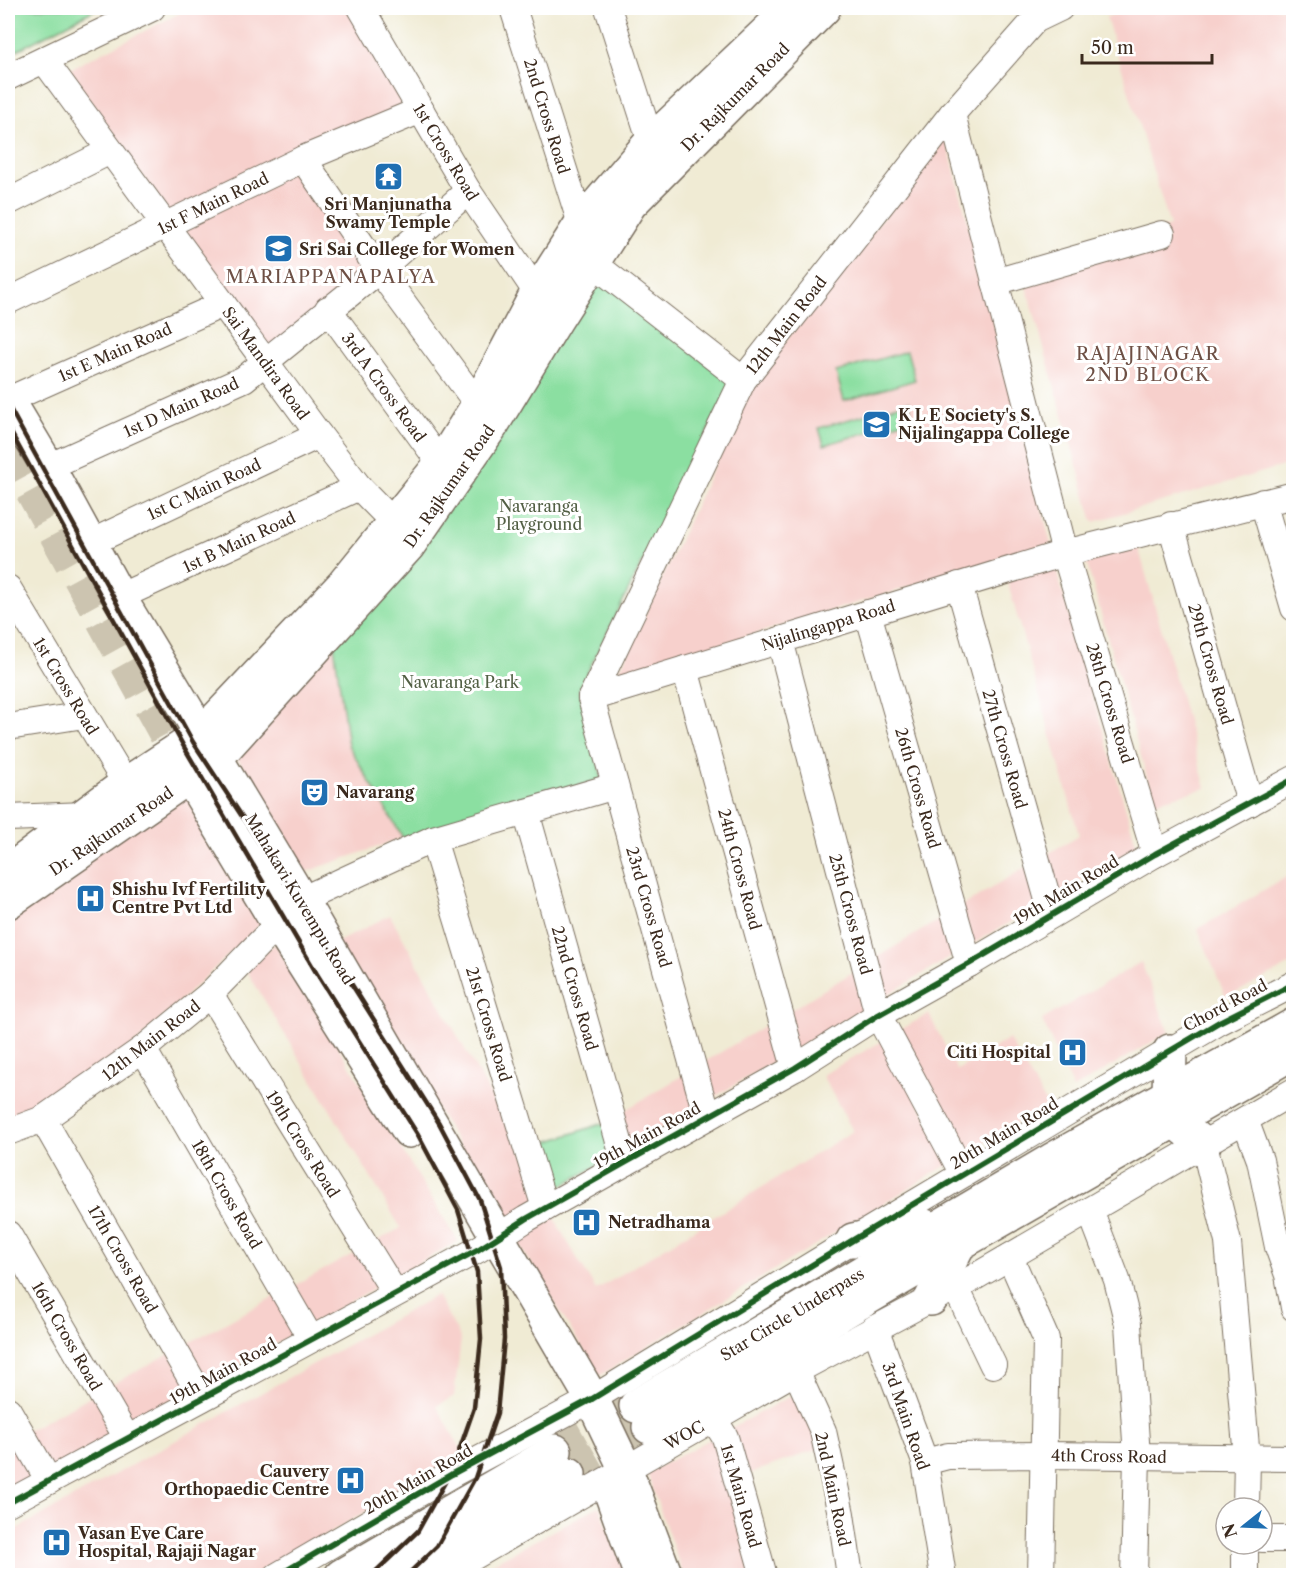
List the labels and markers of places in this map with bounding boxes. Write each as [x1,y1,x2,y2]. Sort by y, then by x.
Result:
temple icon: Sri Manjunatha Swamy Temple [372,160,404,192]
place label: Sri Manjunatha Swamy Temple [324,194,453,232]
school or university icon: Sri Sai College for Women [262,233,294,265]
place label: Sri Sai College for Women [299,239,515,259]
place label: K L E Society's S. Nijalingappa College [898,405,1070,443]
school or university icon: K L E Society's S. Nijalingappa College [861,408,893,440]
theatre icon: Navarang [299,776,331,808]
place label: Navarang [336,782,415,802]
place label: Shishu Ivf Fertility Centre Pvt Ltd [112,879,267,917]
hospital icon: Shishu Ivf Fertility Centre Pvt Ltd [75,882,107,914]
hospital icon: Citi Hospital [1056,1036,1088,1068]
place label: Citi Hospital [947,1042,1051,1062]
hospital icon: Netradhama [571,1206,603,1238]
place label: Netradhama [608,1212,711,1232]
place label: Cauvery Orthopaedic Centre [164,1461,330,1499]
hospital icon: Cauvery Orthopaedic Centre [334,1464,366,1496]
place label: Vasan Eye Care Hospital, Rajaji Nagar [77,1523,256,1561]
hospital icon: Vasan Eye Care Hospital, Rajaji Nagar [41,1526,73,1558]

